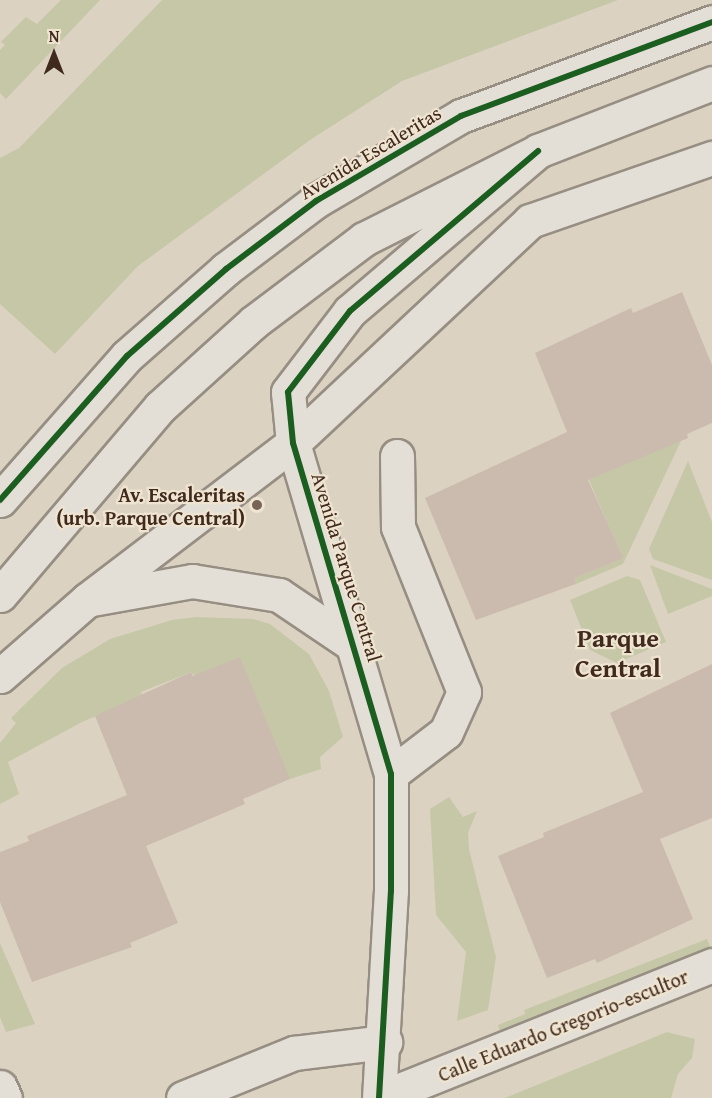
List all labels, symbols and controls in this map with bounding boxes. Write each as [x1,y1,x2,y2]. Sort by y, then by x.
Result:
north arrow [24,24,84,84]
text: N [49,24,59,48]
street label: Avenida Escaleritas [295,100,445,204]
street label: Avenida Parque Central [307,470,387,664]
place label: Av. Escaleritas (urb. Parque Central) [56,482,245,529]
marker: Av. Escaleritas (urb. Parque Central) [250,498,264,512]
district label: Parque Central [575,622,661,684]
street label: Calle Eduardo Gregorio-escultor [434,964,692,1086]

